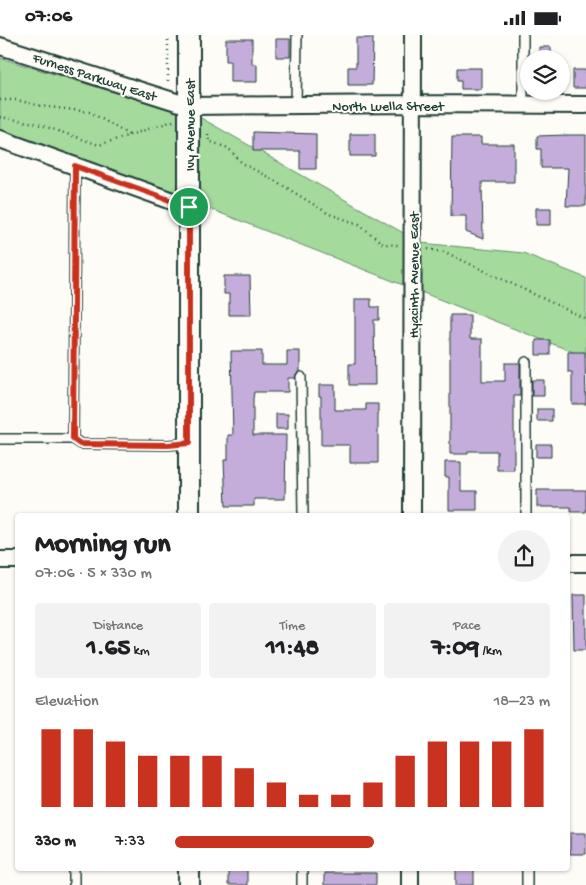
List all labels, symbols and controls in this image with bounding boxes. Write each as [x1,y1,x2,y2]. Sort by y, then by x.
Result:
text: 07:06 [25,6,72,29]
street label: Furness Parkway East [29,50,159,107]
map controls [520,50,570,100]
button: layers [520,50,570,100]
street label: Ivy Avenue East [183,77,200,171]
street label: North Luella Street [332,99,445,116]
pin [168,186,210,228]
icon: arrive [175,193,203,221]
street label: Hyacinth Avenue East [407,211,424,338]
text: Morning run [35,529,170,562]
button: share [498,530,550,582]
text: 07:06 · 5 × 330 m [35,565,152,584]
text: Distance [93,618,143,635]
text: Time [280,618,305,635]
text: Pace [453,618,481,635]
text: 1.65 [87,635,130,664]
text: 11:48 [266,635,319,664]
text: 7:09 [432,635,479,664]
text: km [130,643,150,660]
text: /km [479,643,502,660]
text: Elevation [35,693,99,712]
text: 18–23 m [494,693,550,712]
text: 330 m [35,833,76,852]
text: 7:33 [115,833,145,852]

